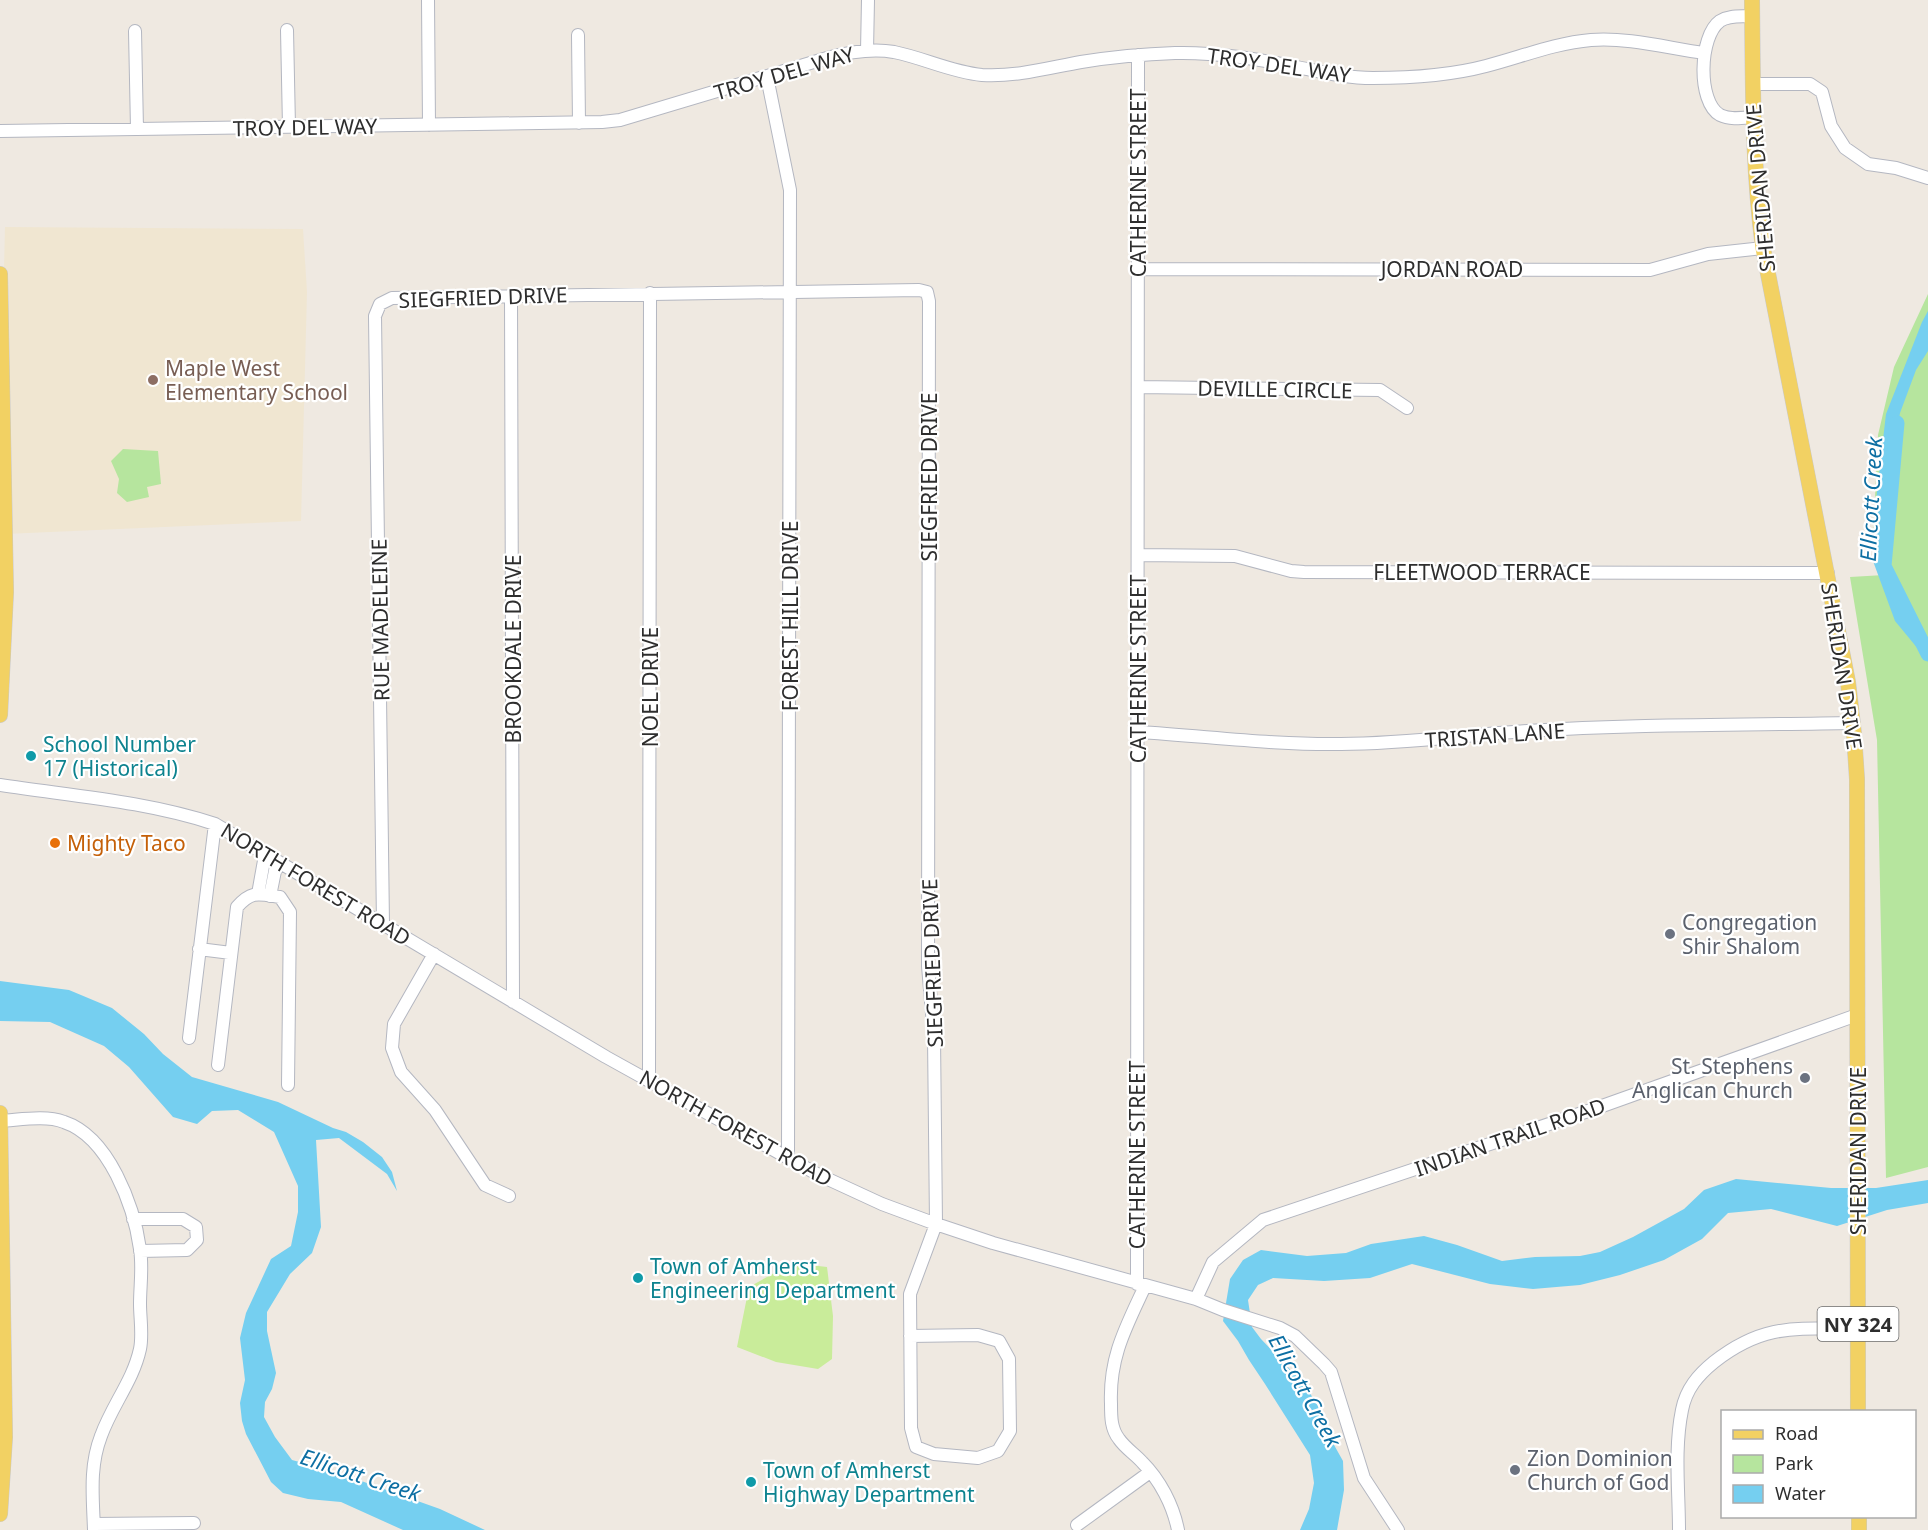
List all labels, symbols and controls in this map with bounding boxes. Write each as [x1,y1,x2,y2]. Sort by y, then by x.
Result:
street label: TROY DEL WAY [711,40,857,106]
street label: TROY DEL WAY [1206,41,1353,89]
street label: CATHERINE STREET [1124,88,1152,277]
street label: SHERIDAN DRIVE [1739,103,1781,273]
street label: TROY DEL WAY [233,112,378,142]
street label: JORDAN ROAD [1379,255,1523,283]
street label: SIEGFRIED DRIVE [398,280,568,314]
place label: Maple West Elementary School [165,354,348,406]
marker: Maple West Elementary School [146,373,160,387]
street label: DEVILLE CIRCLE [1197,374,1353,404]
street label: SIEGFRIED DRIVE [915,393,943,561]
water label: Ellicott Creek [1852,435,1888,562]
street label: FOREST HILL DRIVE [776,521,804,711]
street label: RUE MADELEINE [365,539,395,701]
street label: BROOKDALE DRIVE [499,555,527,743]
street label: FLEETWOOD TERRACE [1373,558,1591,586]
street label: CATHERINE STREET [1124,574,1152,763]
street label: SHERIDAN DRIVE [1815,581,1869,751]
street label: NOEL DRIVE [636,627,664,747]
street label: TRISTAN LANE [1424,716,1566,754]
place label: School Number 17 (Historical) [43,730,196,782]
marker: School Number 17 (Historical) [24,749,38,763]
street label: NORTH FOREST ROAD [216,816,416,952]
place label: Mighty Taco [67,829,186,857]
marker: Mighty Taco [48,836,62,850]
street label: SIEGFRIED DRIVE [915,878,949,1048]
place label: Congregation Shir Shalom [1682,908,1817,960]
marker: Congregation Shir Shalom [1663,927,1677,941]
place label: St. Stephens Anglican Church [1632,1052,1793,1104]
street label: CATHERINE STREET [1123,1060,1151,1249]
street label: NORTH FOREST ROAD [634,1063,838,1193]
street label: SHERIDAN DRIVE [1844,1067,1872,1235]
marker: St. Stephens Anglican Church [1798,1071,1812,1085]
street label: INDIAN TRAIL ROAD [1411,1091,1609,1183]
place label: Town of Amherst Engineering Department [650,1252,896,1304]
marker: Town of Amherst Engineering Department [631,1271,645,1285]
road number: NY 324 [1818,1307,1898,1341]
water label: Ellicott Creek [1263,1328,1350,1453]
legend [1721,1410,1916,1518]
text: Road [1775,1421,1818,1445]
water label: Ellicott Creek [297,1440,426,1508]
place label: Zion Dominion Church of God [1527,1444,1673,1496]
text: Park [1775,1451,1813,1475]
place label: Town of Amherst Highway Department [763,1456,975,1508]
marker: Zion Dominion Church of God [1508,1463,1522,1477]
marker: Town of Amherst Highway Department [744,1475,758,1489]
text: Water [1775,1481,1826,1505]

